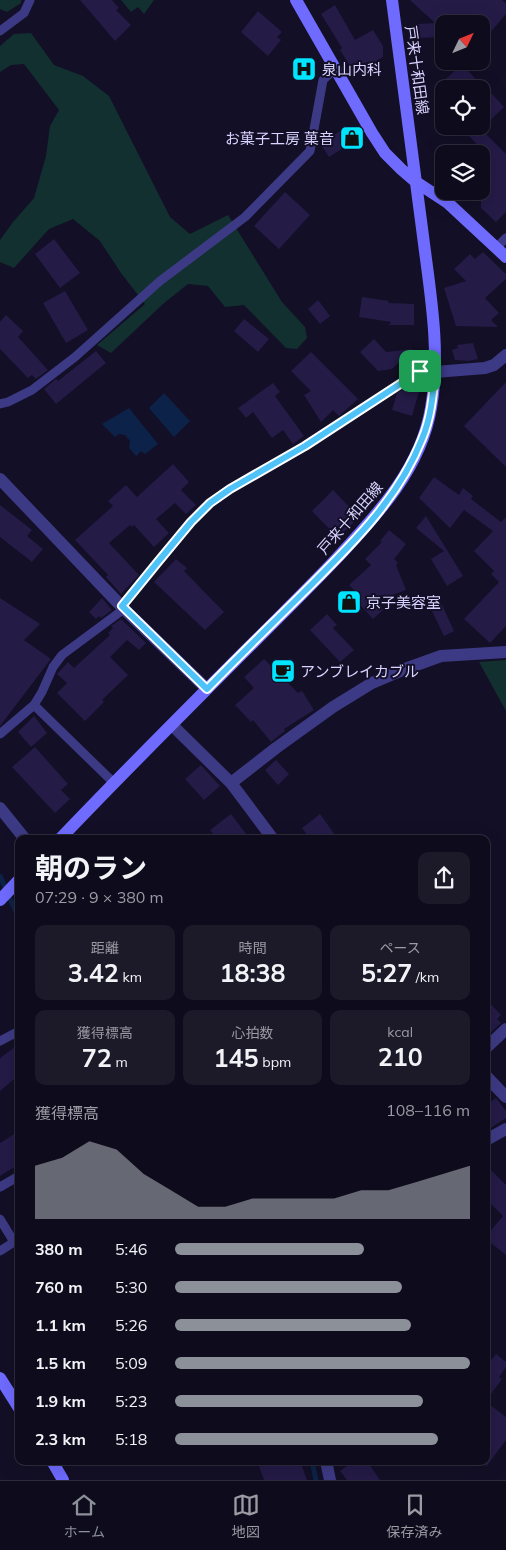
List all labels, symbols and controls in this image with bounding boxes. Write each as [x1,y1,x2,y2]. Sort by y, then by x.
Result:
north arrow [435,15,490,70]
map controls [435,15,490,200]
street label: 戸来十和田線 [401,24,433,116]
hospital icon: 泉山内科 [291,56,317,82]
place label: 泉山内科 [322,60,382,79]
button: locate [435,80,490,135]
shop icon: お菓子工房 菓音 [339,125,365,151]
place label: お菓子工房 菓音 [225,129,334,148]
button: layers [435,145,490,200]
pin [399,350,441,392]
icon: arrive [406,357,434,385]
street label: 戸来十和田線 [313,478,387,558]
shop icon: 京子美容室 [336,589,362,615]
place label: 京子美容室 [366,593,441,612]
cafe icon: アンブレイカブル [270,658,296,684]
place label: アンブレイカブル [300,662,419,681]
text: 朝のラン [35,850,147,885]
button: share [418,852,470,904]
text: 07:29 · 9 × 380 m [35,887,164,907]
text: 距離 [91,939,119,957]
text: 時間 [238,939,266,957]
text: ペース [380,939,421,957]
text: 3.42 [68,957,119,988]
text: 18:38 [219,957,286,988]
text: 5:27 [361,957,412,988]
text: km [119,968,142,986]
text: /km [412,968,439,986]
text: kcal [387,1023,413,1041]
text: 獲得標高 [77,1024,133,1042]
text: 心拍数 [231,1024,273,1042]
text: 210 [378,1041,423,1072]
text: 72 [82,1042,112,1073]
text: 145 [214,1042,259,1073]
text: m [112,1053,128,1071]
text: bpm [259,1053,291,1071]
text: 108–116 m [386,1100,470,1120]
text: 獲得標高 [35,1103,99,1123]
text: 380 m [35,1239,83,1259]
text: 5:46 [115,1239,147,1259]
text: 760 m [35,1277,83,1297]
text: 5:30 [115,1277,147,1297]
text: 1.1 km [35,1315,86,1335]
text: 5:26 [115,1315,147,1335]
text: 1.5 km [35,1353,86,1373]
text: 5:09 [115,1353,147,1373]
text: 1.9 km [35,1391,86,1411]
text: 5:23 [115,1391,147,1411]
text: 2.3 km [35,1429,86,1449]
text: 5:18 [115,1429,147,1449]
tab: ホーム [63,1491,105,1541]
tab: 地図 [232,1491,260,1541]
tab: 保存済み [387,1491,443,1541]

